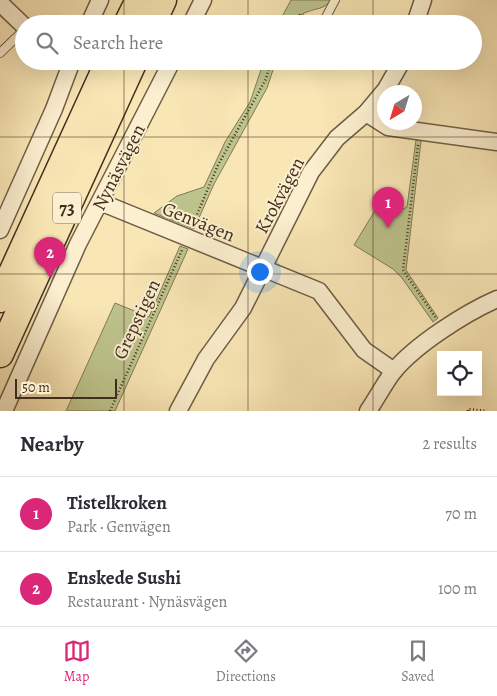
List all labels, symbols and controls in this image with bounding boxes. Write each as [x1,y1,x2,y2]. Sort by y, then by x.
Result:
search box [15,15,482,70]
icon: search [33,29,61,57]
text: Search here [73,30,163,56]
north arrow [377,85,422,130]
street label: Nynäsvägen [86,120,152,215]
street label: Krokvägen [249,153,311,238]
pin: 1 [372,187,404,228]
road number: 73 [53,192,81,224]
street label: Genvägen [158,196,239,248]
pin: 2 [34,237,66,278]
your location [247,259,273,285]
street label: Grepstigen [107,275,167,364]
map controls [437,351,482,396]
button: locate [437,351,482,396]
scale bar [15,376,118,399]
text: 50 m [22,378,50,397]
text: Nearby [20,430,83,458]
text: 2 results [422,433,477,455]
text: Tistelkroken [67,490,167,516]
text: 1 [33,503,39,525]
text: 70 m [445,503,477,525]
text: Park · Genvägen [67,516,171,538]
text: Enskede Sushi [67,565,181,591]
text: 2 [32,578,40,600]
text: 100 m [438,578,477,600]
text: Restaurant · Nynäsvägen [67,591,227,613]
tab: Map [63,637,91,686]
tab: Directions [216,637,276,686]
tab: Saved [401,637,434,686]

